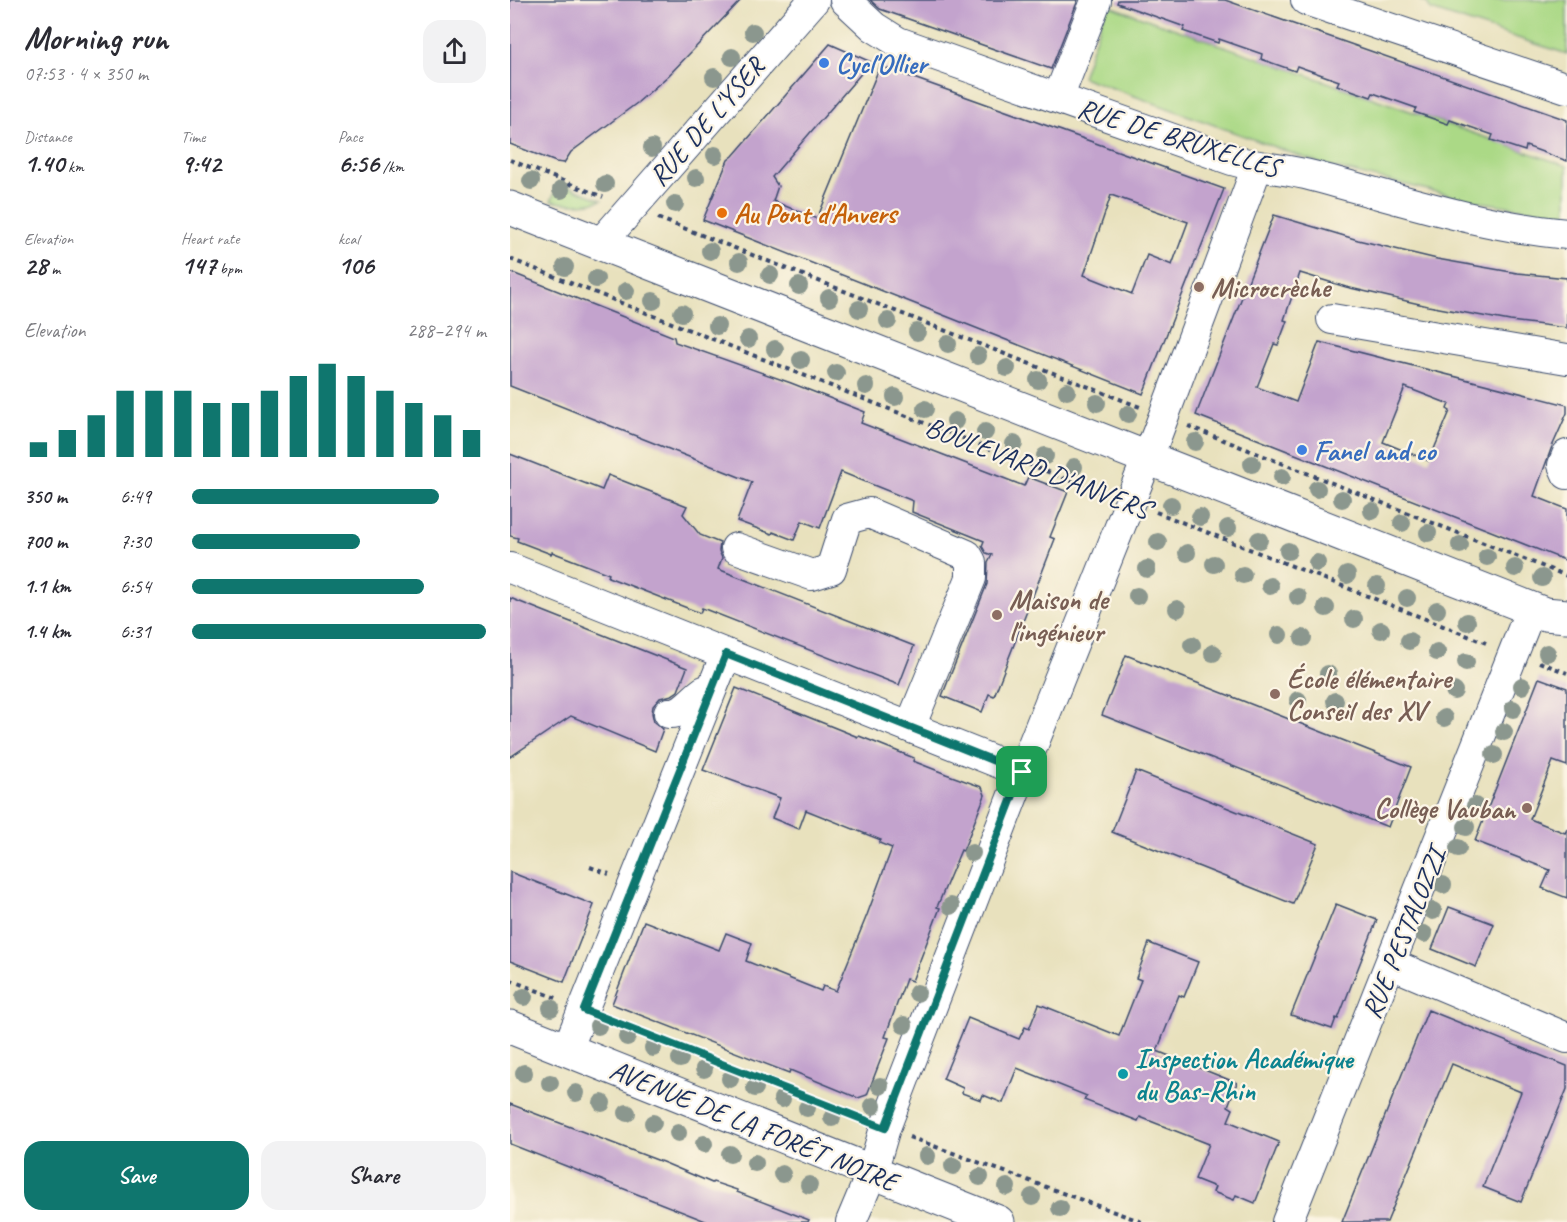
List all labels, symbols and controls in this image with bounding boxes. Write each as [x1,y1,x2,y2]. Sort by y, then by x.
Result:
text: Morning run [24,17,168,59]
button: share [423,20,486,83]
place label: Cycl'Ollier [836,46,930,81]
street label: RUE DE L'YSER [641,48,773,193]
marker: Cycl'Ollier [817,56,831,70]
text: 07:53 · 4 × 350 m [24,61,148,86]
street label: RUE DE BRUXELLES [1074,90,1287,186]
text: Distance [24,127,72,147]
text: Time [181,127,205,147]
text: Pace [338,127,363,147]
text: 1.40 [24,147,64,180]
text: 9:42 [181,147,221,180]
text: 6:56 [338,147,379,180]
text: km [64,157,84,177]
text: /km [379,157,404,177]
place label: Au Pont d'Anvers [734,196,900,231]
marker: Au Pont d'Anvers [715,206,729,220]
text: Elevation [24,229,73,249]
text: Heart rate [181,229,239,249]
text: kcal [338,229,359,249]
text: 28 [24,249,47,282]
text: 147 [181,249,216,282]
text: 106 [338,249,374,282]
text: m [47,259,60,279]
text: bpm [216,259,242,279]
place label: Microcrèche [1211,270,1333,305]
marker: Microcrèche [1192,280,1206,294]
text: Elevation [24,318,86,343]
text: 288–294 m [407,318,486,343]
street label: BOULEVARD D'ANVERS [921,409,1160,528]
place label: Fanel and co [1314,433,1437,468]
marker: Fanel and co [1295,443,1309,457]
text: 350 m [24,484,67,509]
text: 6:49 [120,484,151,509]
text: 700 m [24,529,67,554]
text: 7:30 [120,529,151,554]
text: 1.1 km [24,574,71,599]
text: 6:54 [120,574,151,599]
place label: Maison de l'ingénieur [1009,582,1110,649]
marker: Maison de l'ingénieur [990,608,1004,622]
text: 1.4 km [24,619,71,644]
text: 6:31 [120,619,151,644]
place label: École élémentaire Conseil des XV [1287,661,1453,728]
marker: École élémentaire Conseil des XV [1268,687,1282,701]
pin [996,746,1047,797]
icon: arrive [1005,755,1038,788]
place label: Collège Vauban [1374,791,1517,826]
marker: Collège Vauban [1520,801,1534,815]
street label: RUE PESTALOZZI [1353,838,1456,1023]
place label: Inspection Académique du Bas-Rhin [1135,1041,1355,1108]
street label: AVENUE DE LA FORÊT NOIRE [605,1052,906,1201]
marker: Inspection Académique du Bas-Rhin [1116,1067,1130,1081]
button: Save [24,1141,249,1210]
button: Share [261,1141,486,1210]

